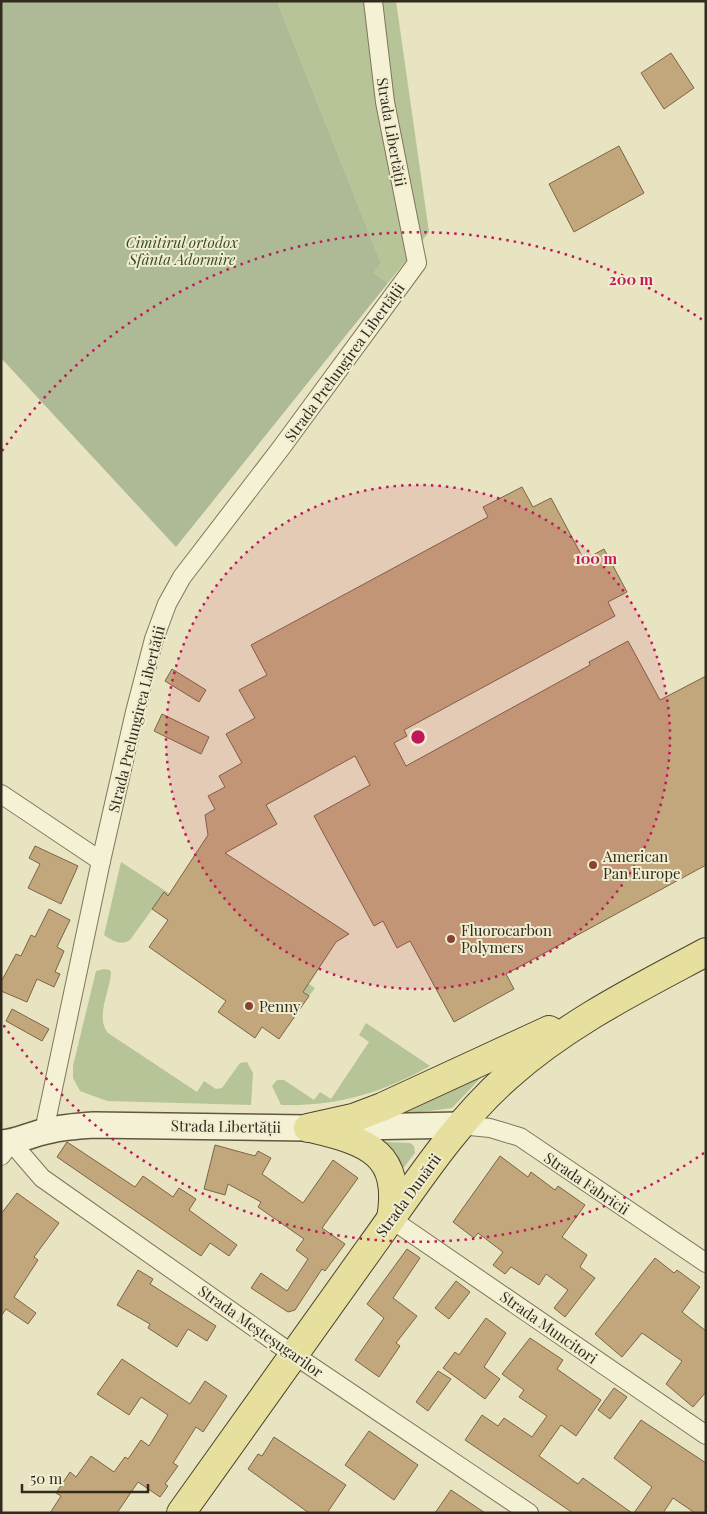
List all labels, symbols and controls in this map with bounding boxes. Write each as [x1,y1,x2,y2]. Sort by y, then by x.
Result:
street label: Strada Libertății [373,76,412,189]
park label: Cimitirul ortodox Sfânta Adormire [126,232,238,269]
text: 200 m [609,269,654,289]
street label: Strada Prelungirea Libertății [279,278,409,446]
text: 100 m [575,548,618,568]
street label: Strada Prelungirea Libertății [103,623,169,815]
centre of rings [409,728,427,746]
place label: American Pan Europe [602,846,681,883]
marker: American Pan Europe [587,859,599,871]
place label: Fluorocarbon Polymers [461,920,552,957]
marker: Fluorocarbon Polymers [445,933,457,945]
place label: Penny [259,996,301,1016]
marker: Penny [243,1000,255,1012]
street label: Strada Libertății [171,1115,282,1137]
street label: Strada Fabricii [541,1147,634,1219]
street label: Strada Dunării [371,1149,445,1241]
street label: Strada Meșteșugarilor [195,1280,328,1382]
street label: Strada Muncitori [497,1286,602,1368]
scale bar [22,1462,149,1494]
text: 50 m [30,1468,63,1488]

